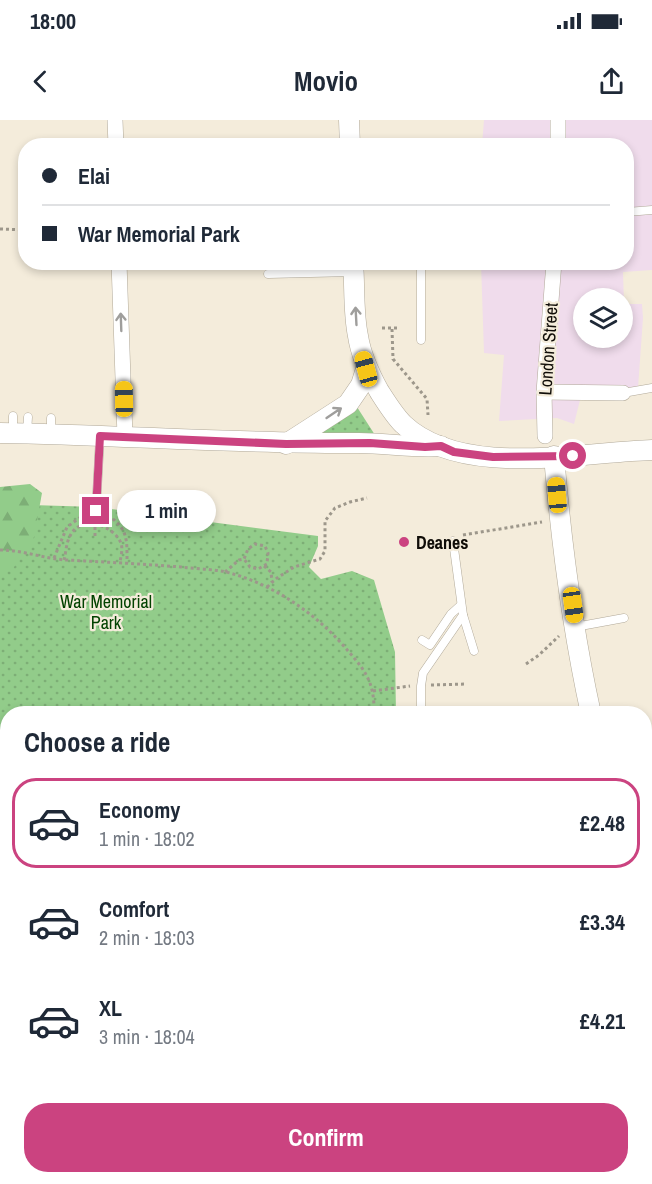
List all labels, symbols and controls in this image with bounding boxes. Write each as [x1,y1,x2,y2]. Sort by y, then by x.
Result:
text: 18:00 [30,6,76,36]
text: Movio [294,63,358,99]
icon: back [24,65,57,98]
icon: share [595,65,628,98]
text: Elai [78,161,110,191]
text: War Memorial Park [78,219,240,249]
map controls [573,288,633,348]
button: layers [573,288,633,348]
street label: London Street [532,302,564,396]
one-way arrow [351,307,362,327]
one-way arrow [116,313,127,333]
car [353,349,379,389]
car [115,381,133,417]
one-way arrow [326,407,342,419]
route start [559,442,586,469]
car [546,476,568,514]
callout: 1 min [117,490,216,532]
route end [82,497,109,524]
text: 1 min [145,497,188,524]
place label: Deanes [416,530,469,555]
marker: Deanes [397,535,411,549]
car [562,586,584,624]
park label: War Memorial Park [60,589,152,635]
text: Choose a ride [24,724,170,760]
text: Economy [99,795,180,825]
icon: car [27,796,81,850]
text: £2.48 [580,808,625,838]
text: 1 min · 18:02 [99,825,195,852]
text: Comfort [99,894,169,924]
icon: car [27,895,81,949]
text: £3.34 [580,907,625,937]
text: 2 min · 18:03 [99,924,195,951]
text: XL [99,993,122,1023]
icon: car [27,994,81,1048]
text: £4.21 [580,1006,625,1036]
text: 3 min · 18:04 [99,1023,195,1050]
button: Confirm [24,1103,628,1172]

